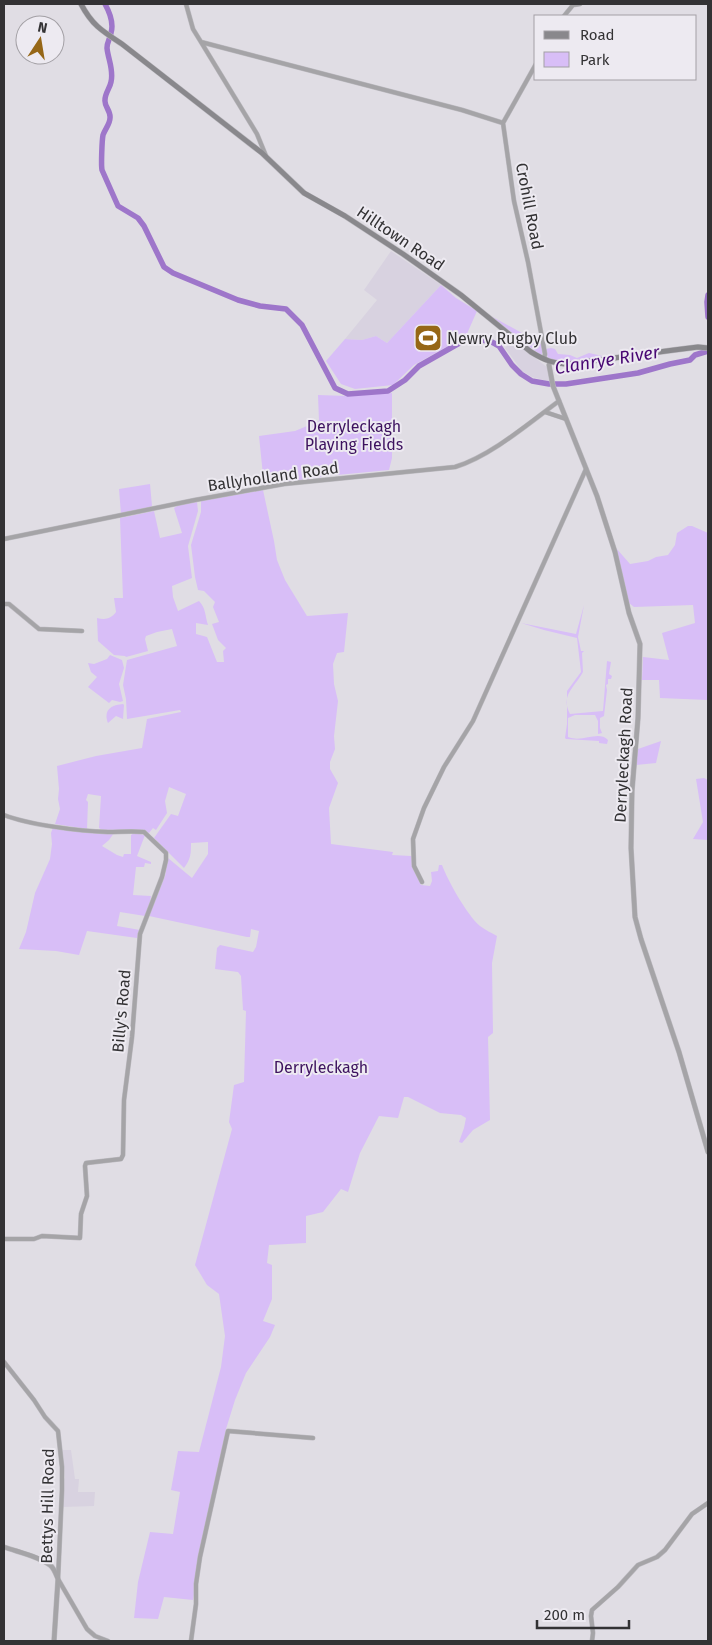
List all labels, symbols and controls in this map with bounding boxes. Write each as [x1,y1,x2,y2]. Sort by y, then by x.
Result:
north arrow [15,15,65,65]
legend [534,15,697,80]
text: N [36,18,49,37]
text: Road [580,26,615,44]
text: Park [580,51,610,69]
street label: Crohill Road [512,161,547,251]
street label: Hilltown Road [353,202,448,275]
sports icon: Newry Rugby Club [413,323,443,353]
place label: Newry Rugby Club [447,329,578,348]
water label: Clanrye River [553,341,662,379]
park label: Derryleckagh Playing Fields [305,417,403,454]
street label: Ballyholland Road [206,458,340,495]
street label: Derryleckagh Road [610,687,637,823]
street label: Billy's Road [108,969,135,1053]
park label: Derryleckagh [274,1058,368,1077]
street label: Bettys Hill Road [37,1448,58,1564]
scale bar [537,1598,630,1630]
text: 200 m [544,1606,585,1624]

